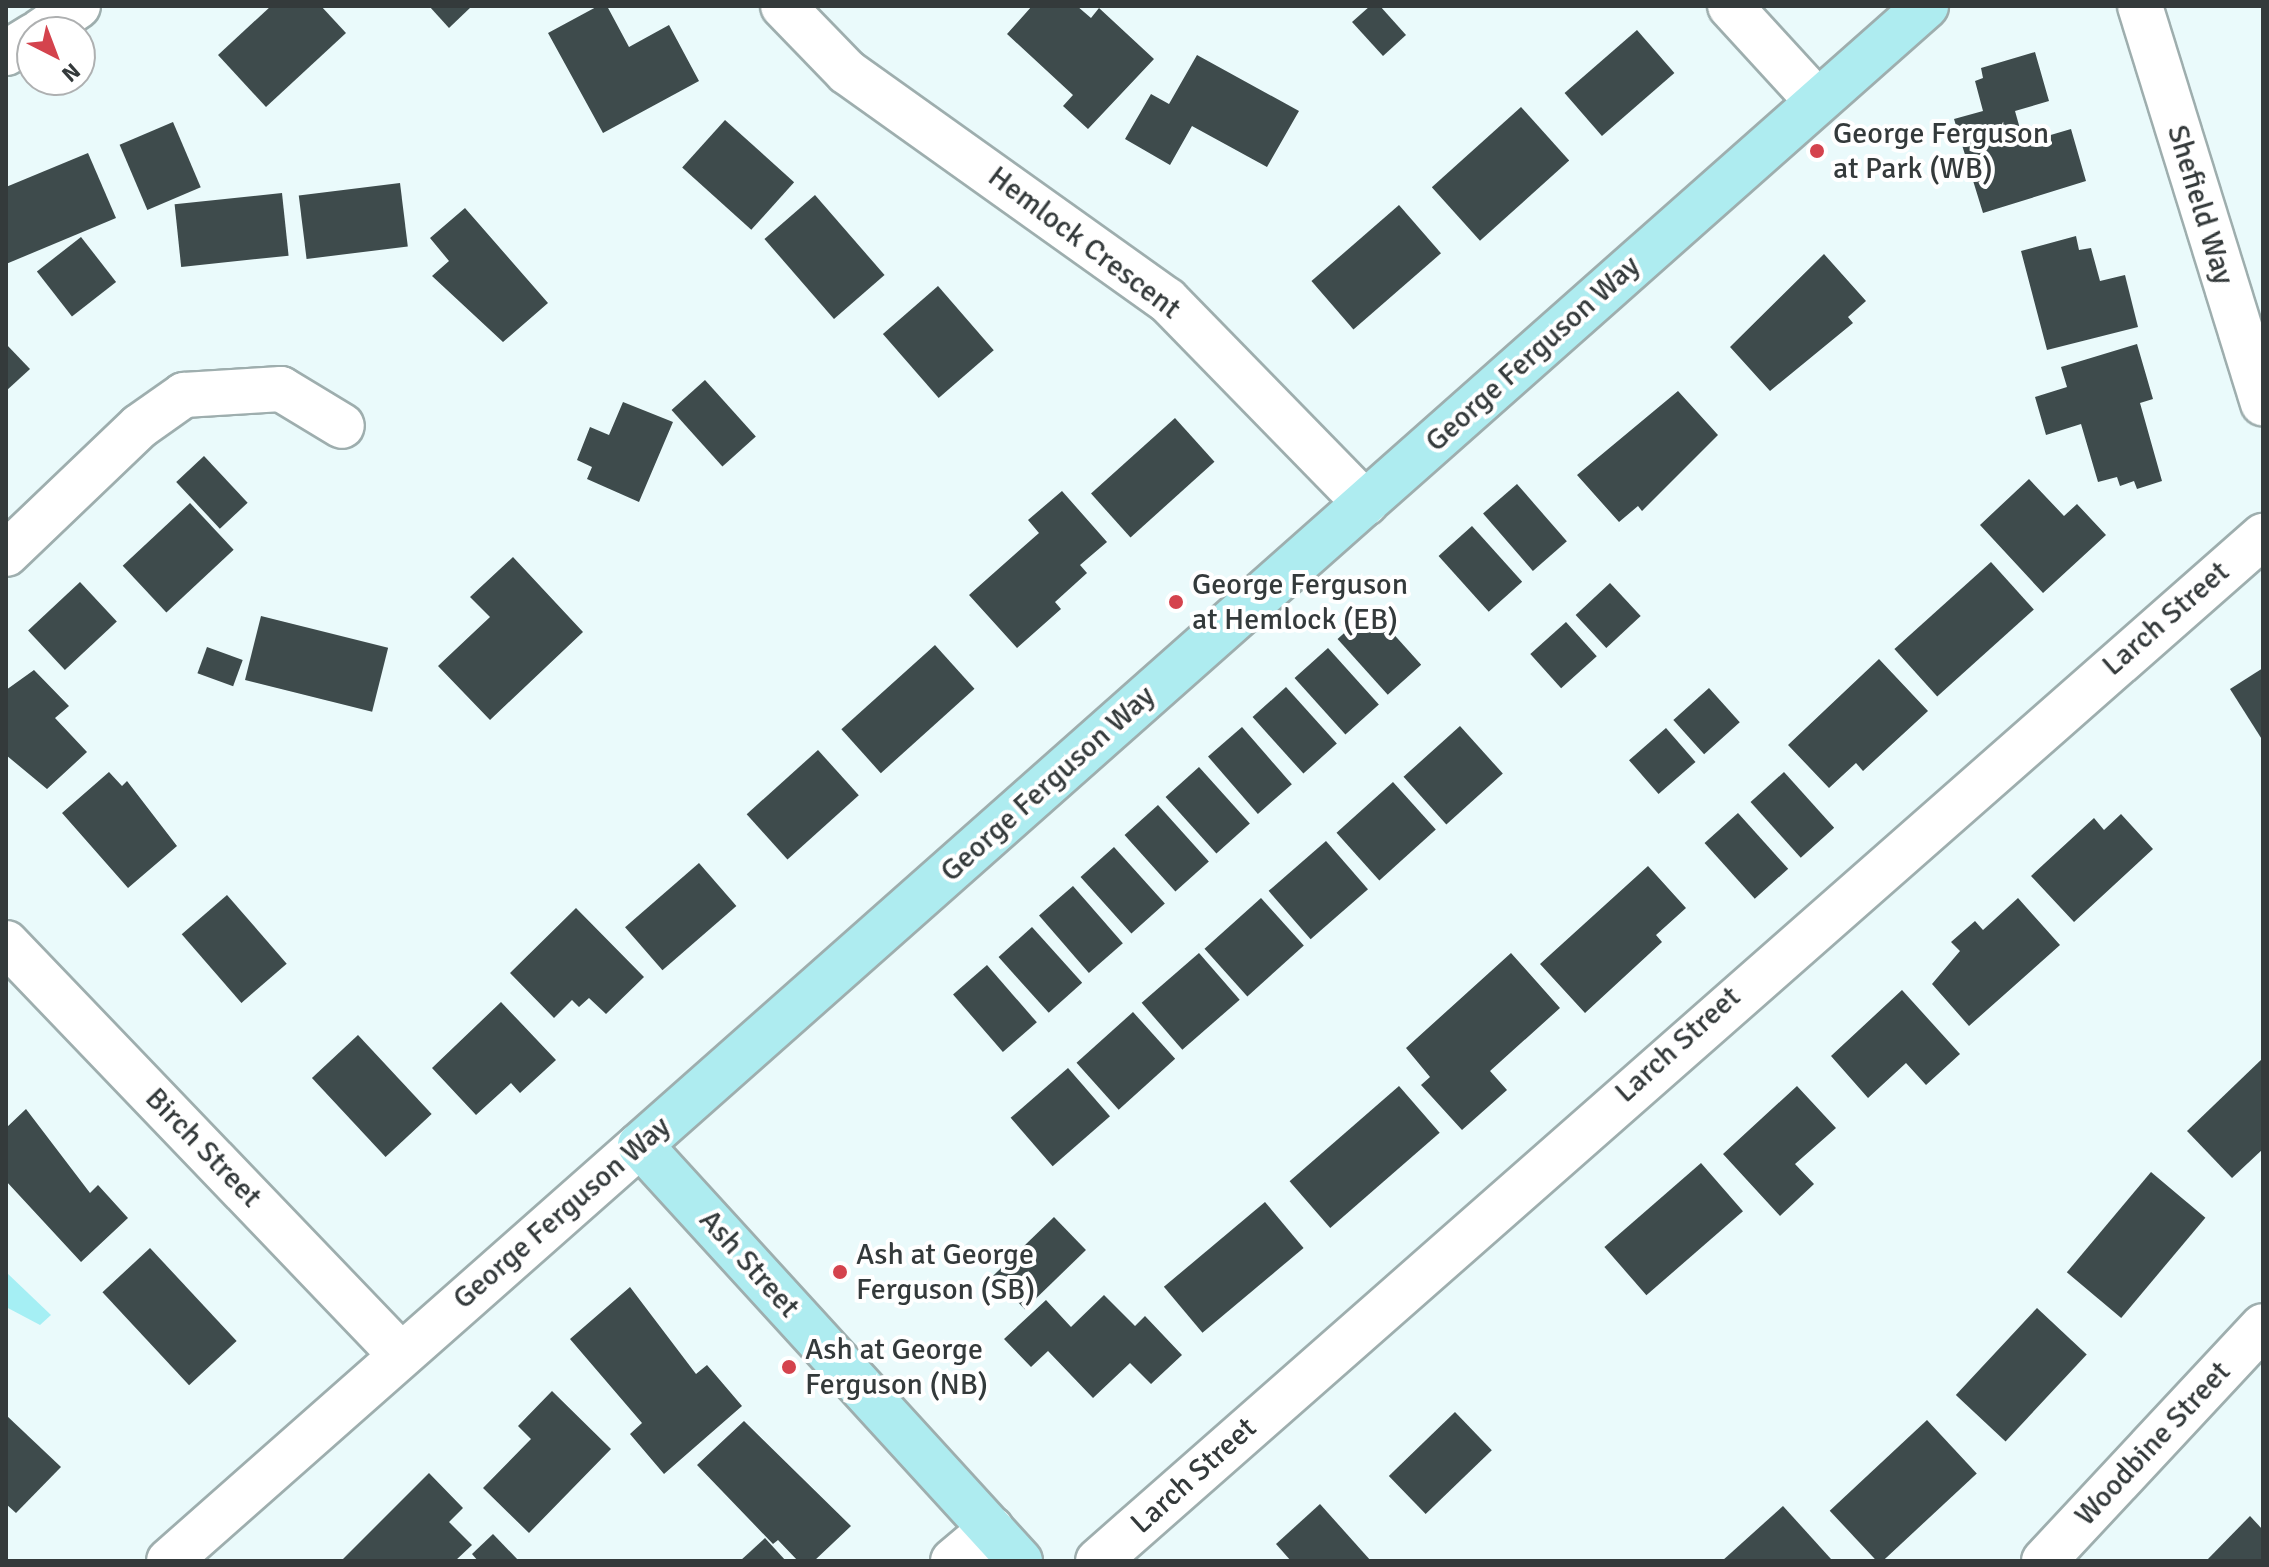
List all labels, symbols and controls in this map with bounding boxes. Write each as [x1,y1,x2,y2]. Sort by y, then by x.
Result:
north arrow [16,16,96,96]
text: N [56,58,86,88]
place label: George Ferguson at Park (WB) [1833,116,2049,186]
street label: Shefield Way [2159,121,2241,289]
marker: George Ferguson at Park (WB) [1808,142,1826,160]
street label: Hemlock Crescent [981,159,1187,327]
street label: George Ferguson Way [1418,248,1648,460]
street label: Larch Street [2095,554,2237,684]
place label: George Ferguson at Hemlock (EB) [1192,567,1408,638]
marker: George Ferguson at Hemlock (EB) [1167,593,1185,611]
street label: George Ferguson Way [933,678,1163,890]
street label: Larch Street [1608,979,1748,1111]
street label: Birch Street [137,1081,269,1215]
street label: George Ferguson Way [446,1109,678,1317]
street label: Ash Street [691,1203,807,1325]
place label: Ash at George Ferguson (SB) [856,1237,1035,1308]
marker: Ash at George Ferguson (SB) [831,1263,849,1281]
place label: Ash at George Ferguson (NB) [805,1332,988,1402]
street label: Woodbine Street [2068,1354,2238,1534]
marker: Ash at George Ferguson (NB) [780,1358,798,1376]
street label: Larch Street [1124,1410,1264,1542]

